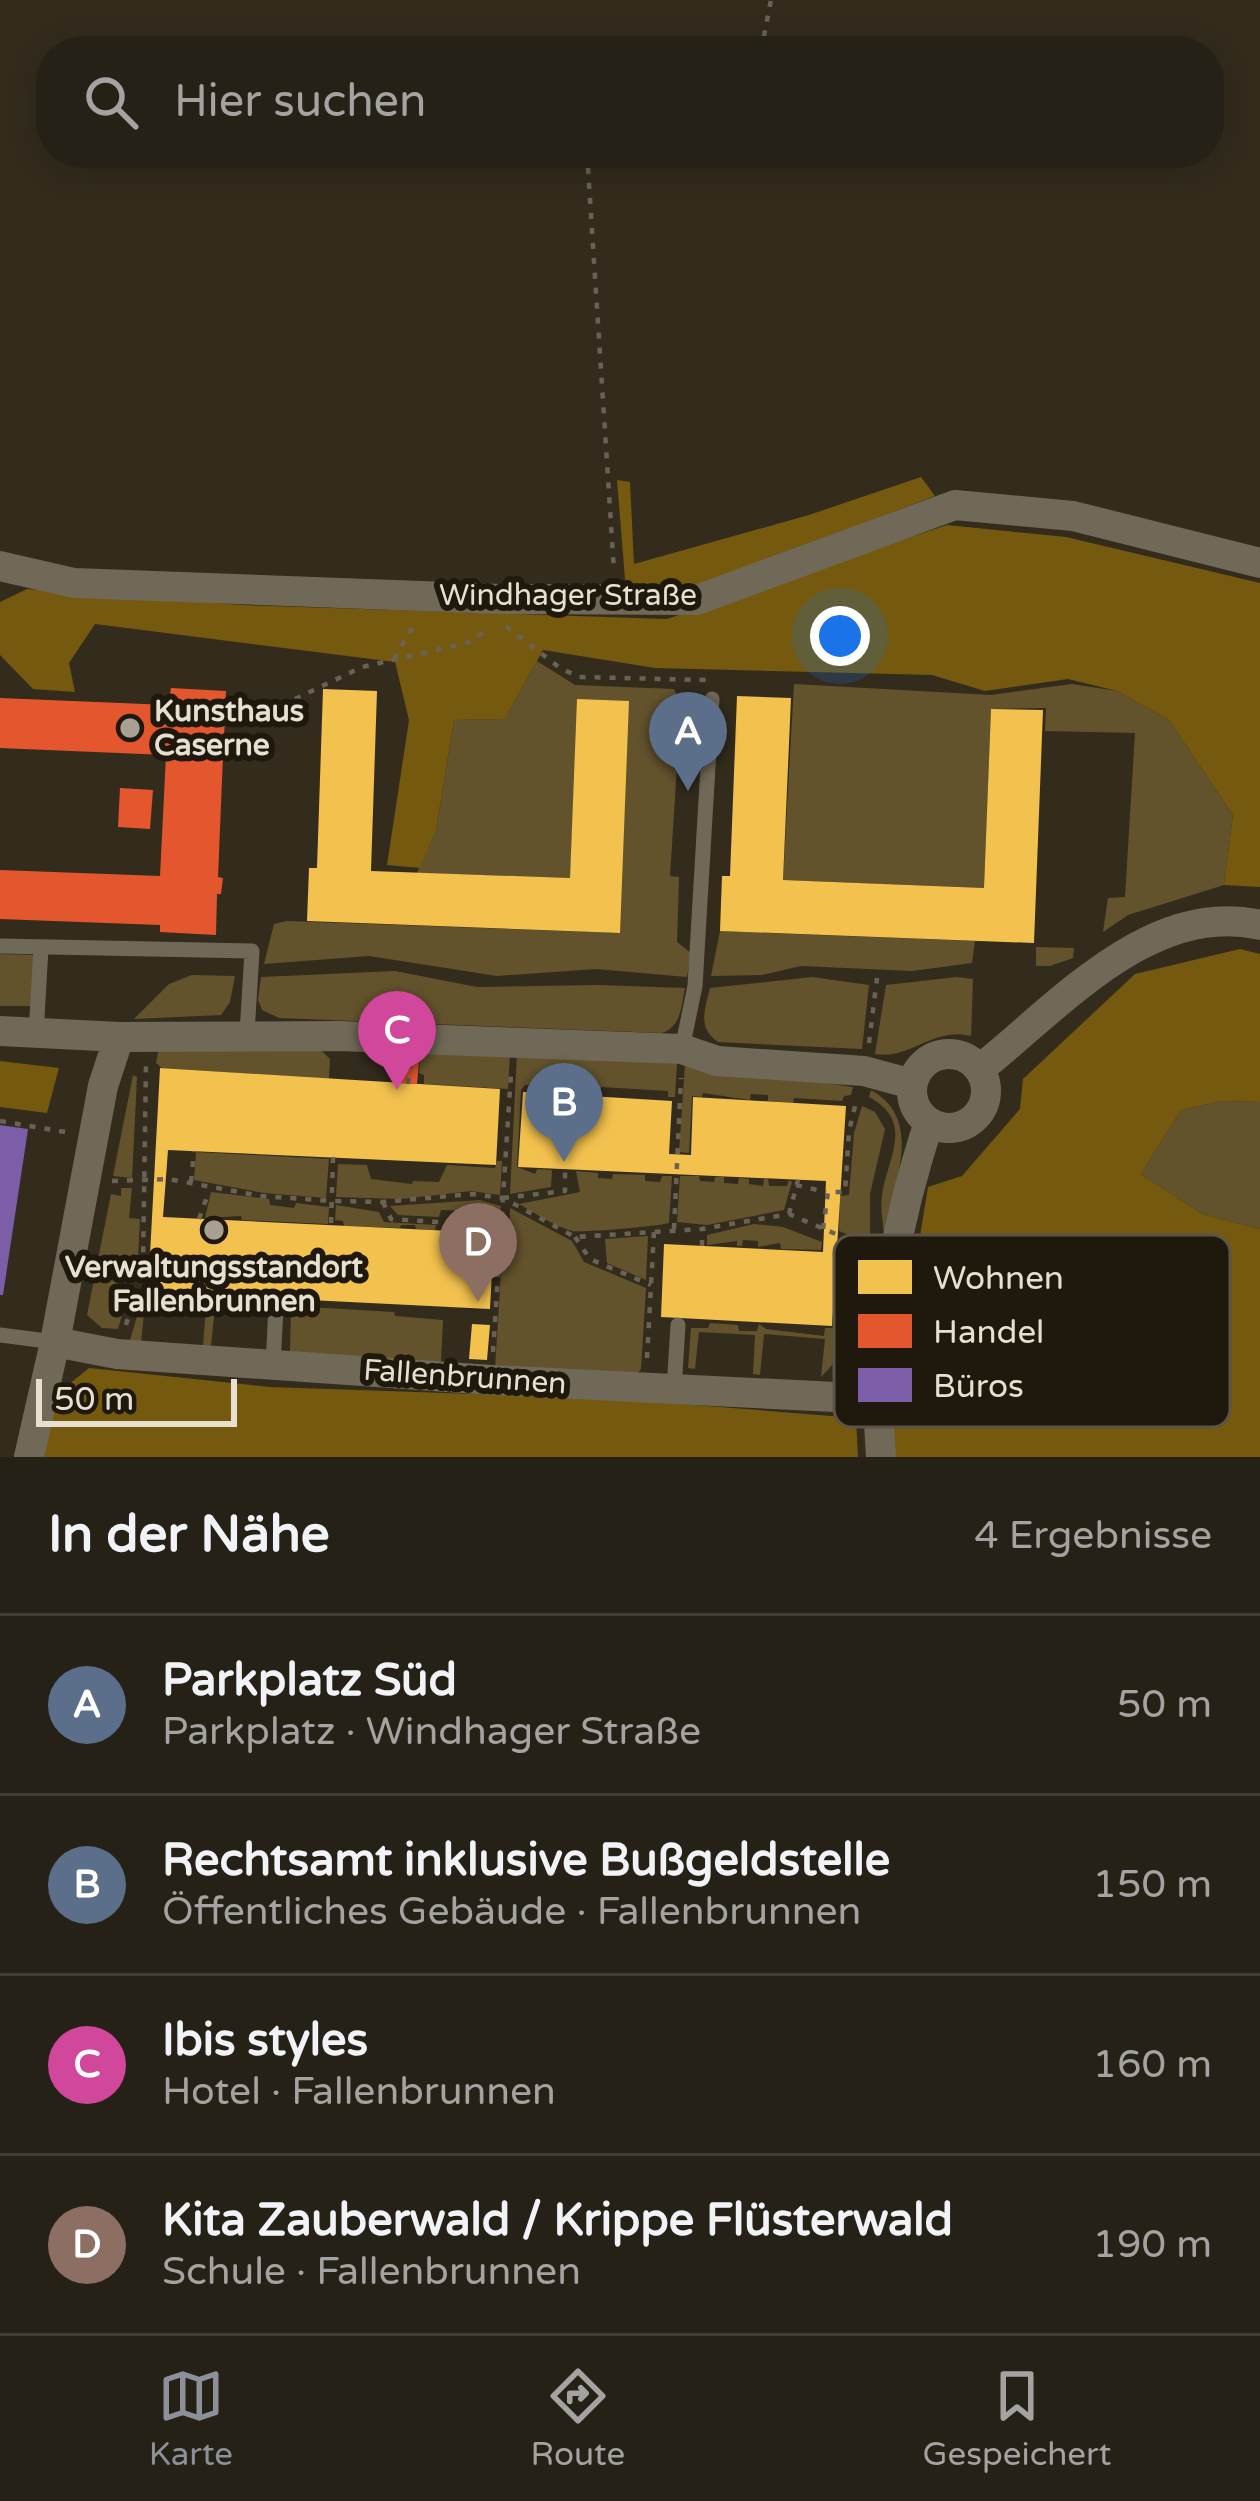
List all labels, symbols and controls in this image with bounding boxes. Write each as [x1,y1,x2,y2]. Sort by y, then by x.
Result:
search box [36,36,1224,168]
icon: search [78,69,144,135]
text: Hier suchen [174,75,426,129]
street label: Windhager Straße [439,577,697,614]
your location [810,606,870,666]
pin: A [649,692,727,791]
place label: Kunsthaus Caserne [154,693,304,764]
marker: Kunsthaus Caserne [117,715,143,741]
pin: C [358,991,436,1090]
pin: B [525,1063,603,1162]
pin: D [439,1203,517,1302]
marker: Verwaltungsstandort Fallenbrunnen [201,1217,227,1243]
legend [834,1235,1230,1427]
place label: Verwaltungsstandort Fallenbrunnen [65,1249,363,1320]
text: Wohnen [933,1259,1064,1298]
text: Handel [933,1313,1044,1352]
street label: Fallenbrunnen [362,1351,568,1403]
text: Büros [933,1367,1024,1406]
scale bar [36,1373,237,1426]
text: 50 m [54,1380,134,1419]
text: In der Nähe [48,1504,330,1566]
text: 4 Ergebnisse [974,1512,1212,1559]
text: Parkplatz Süd [162,1654,457,1708]
text: A [72,1681,102,1728]
text: 50 m [1117,1681,1212,1728]
text: Parkplatz · Windhager Straße [162,1708,701,1755]
text: Rechtsamt inklusive Bußgeldstelle [162,1834,890,1888]
text: B [73,1861,101,1908]
text: 150 m [1093,1861,1212,1908]
text: Öffentliches Gebäude · Fallenbrunnen [162,1888,861,1935]
text: Ibis styles [162,2014,368,2068]
text: C [73,2041,101,2088]
text: 160 m [1093,2041,1212,2088]
text: Hotel · Fallenbrunnen [162,2068,556,2115]
text: Kita Zauberwald / Krippe Flüsterwald [162,2194,953,2248]
text: D [72,2221,102,2268]
text: 190 m [1093,2221,1212,2268]
text: Schule · Fallenbrunnen [162,2248,581,2295]
tab: Karte [149,2363,233,2474]
tab: Route [530,2363,625,2474]
tab: Gespeichert [922,2363,1111,2474]

